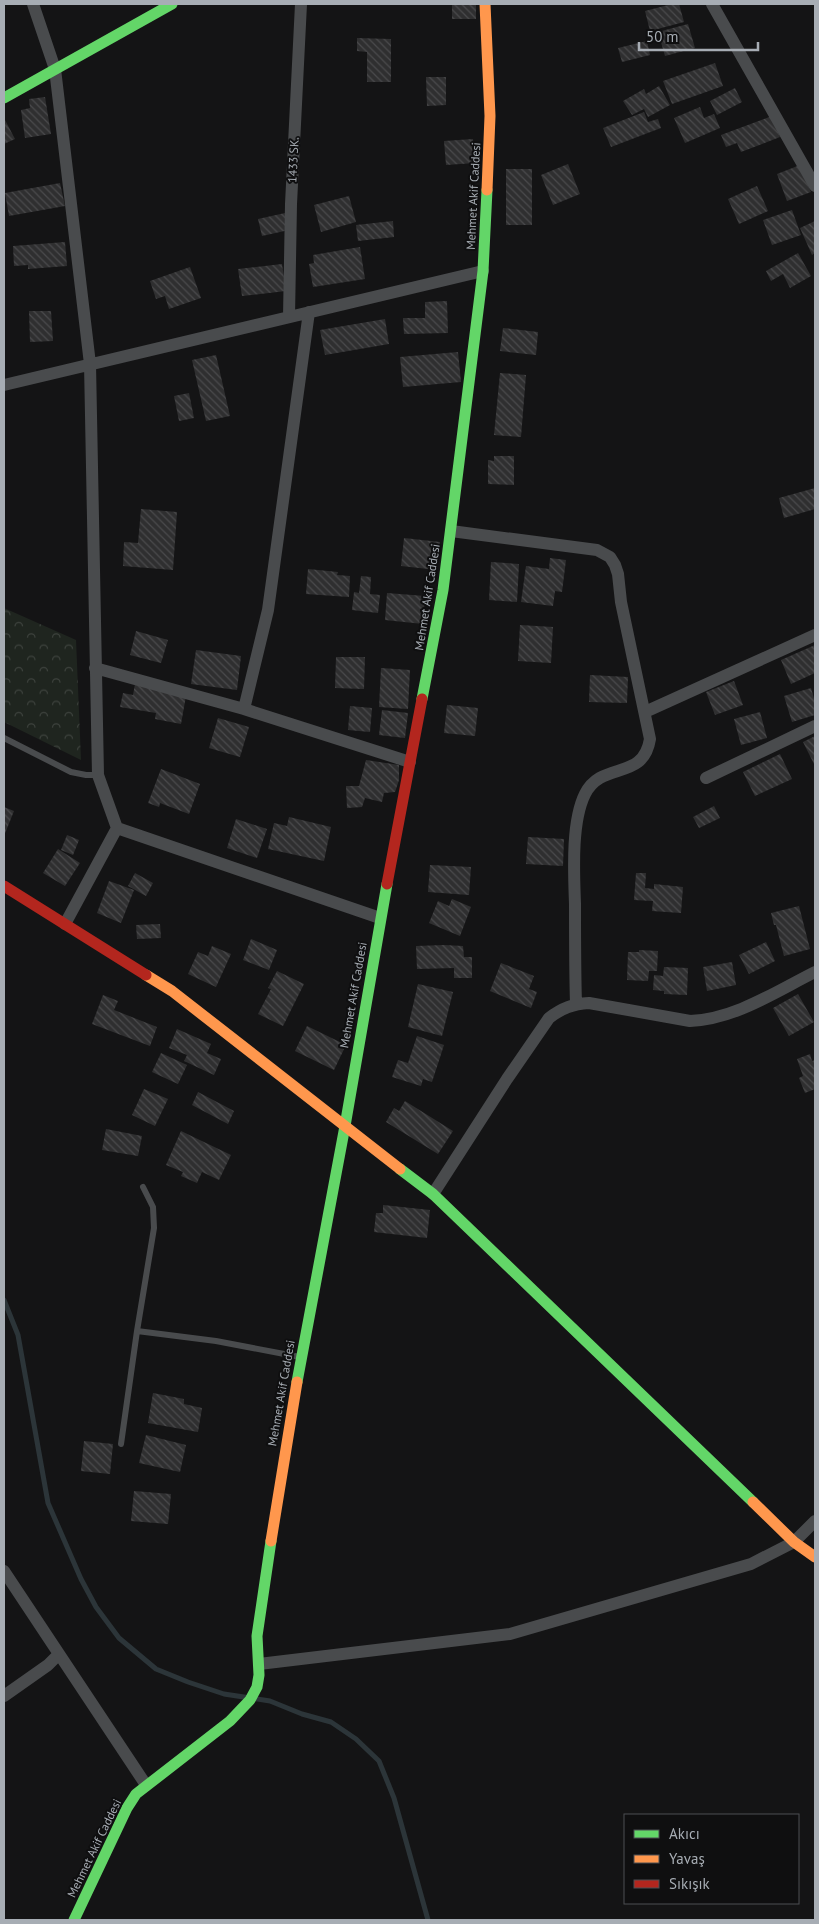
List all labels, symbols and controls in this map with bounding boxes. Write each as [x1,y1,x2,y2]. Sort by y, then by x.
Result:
scale bar [639,20,758,52]
text: 50 m [646,27,679,46]
street label: 1433 SK. [284,137,302,183]
street label: Mehmet Akif Caddesi [463,142,483,250]
street label: Mehmet Akif Caddesi [411,543,443,651]
street label: Mehmet Akif Caddesi [336,941,370,1049]
street label: Mehmet Akif Caddesi [264,1339,298,1447]
street label: Mehmet Akif Caddesi [64,1796,124,1900]
legend [624,1814,799,1904]
text: Akıcı [669,1824,700,1843]
text: Yavaş [669,1849,705,1868]
text: Sıkışık [669,1874,711,1893]

